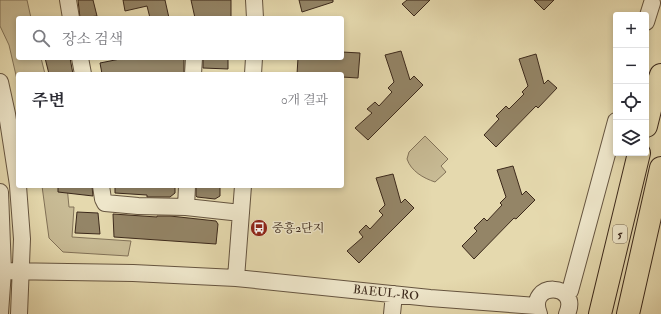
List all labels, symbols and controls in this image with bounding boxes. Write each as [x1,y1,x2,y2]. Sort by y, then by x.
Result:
map controls [613,12,649,156]
button: + [613,12,649,48]
search box [16,16,344,60]
icon: search [30,27,52,49]
text: 장소 검색 [62,30,123,49]
button: − [613,48,649,84]
button: locate [613,84,649,120]
text: 주변 [32,90,65,111]
text: 0개 결과 [281,92,328,108]
button: layers [613,120,649,156]
bus stop icon: 중흥2단지 [249,218,269,238]
place label: 중흥2단지 [272,221,324,236]
road number: 5 [613,225,627,243]
street label: BAEUL-RO [352,282,420,304]

